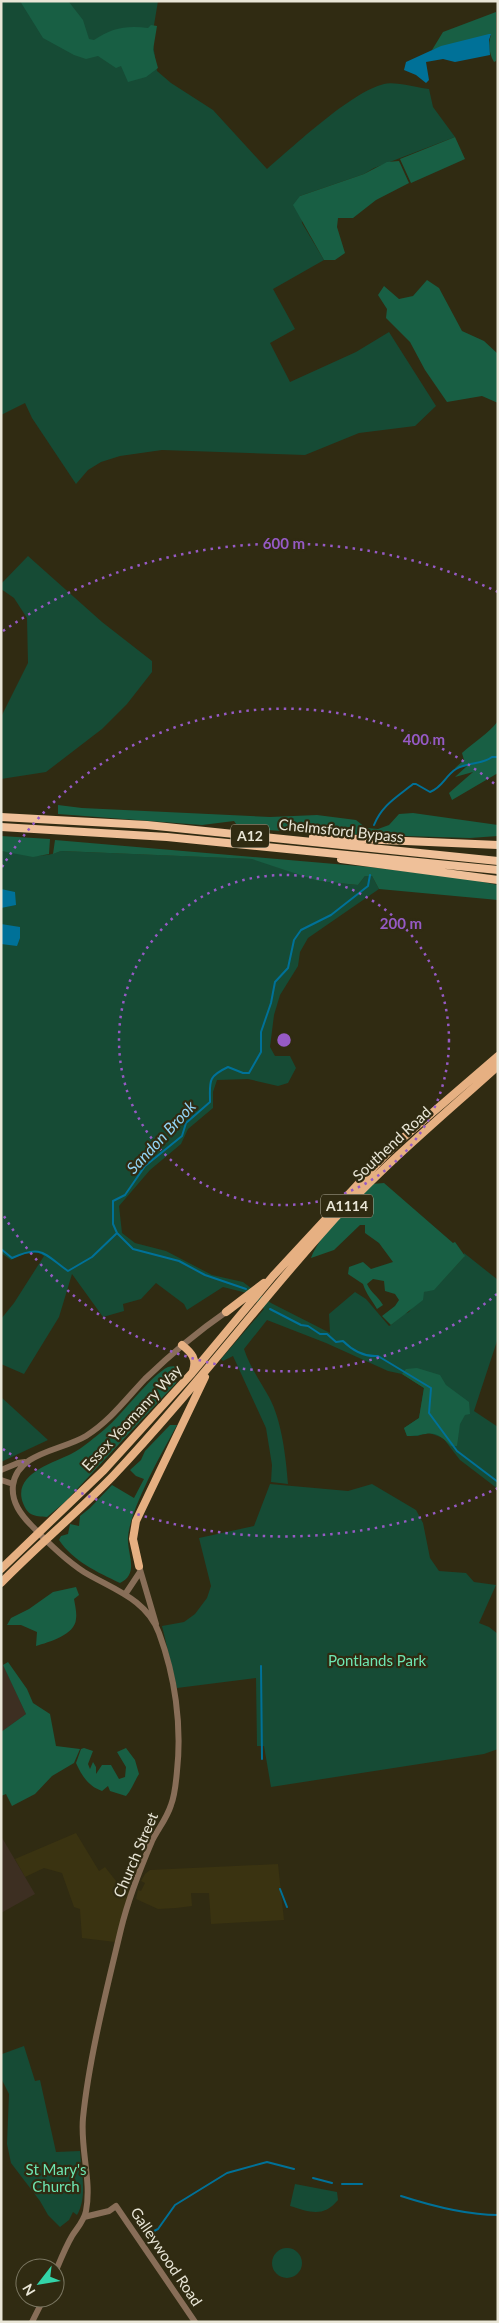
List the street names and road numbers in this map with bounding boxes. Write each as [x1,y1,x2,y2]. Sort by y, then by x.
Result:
street label: Chelmsford Bypass [278,814,405,846]
road number: A12 [231,824,269,848]
street label: Southend Road [348,1102,434,1184]
road number: A1114 [321,1194,373,1218]
street label: Essex Yeomanry Way [77,1360,185,1474]
street label: Church Street [109,1809,161,1900]
street label: Galleywood Road [127,2204,206,2309]

